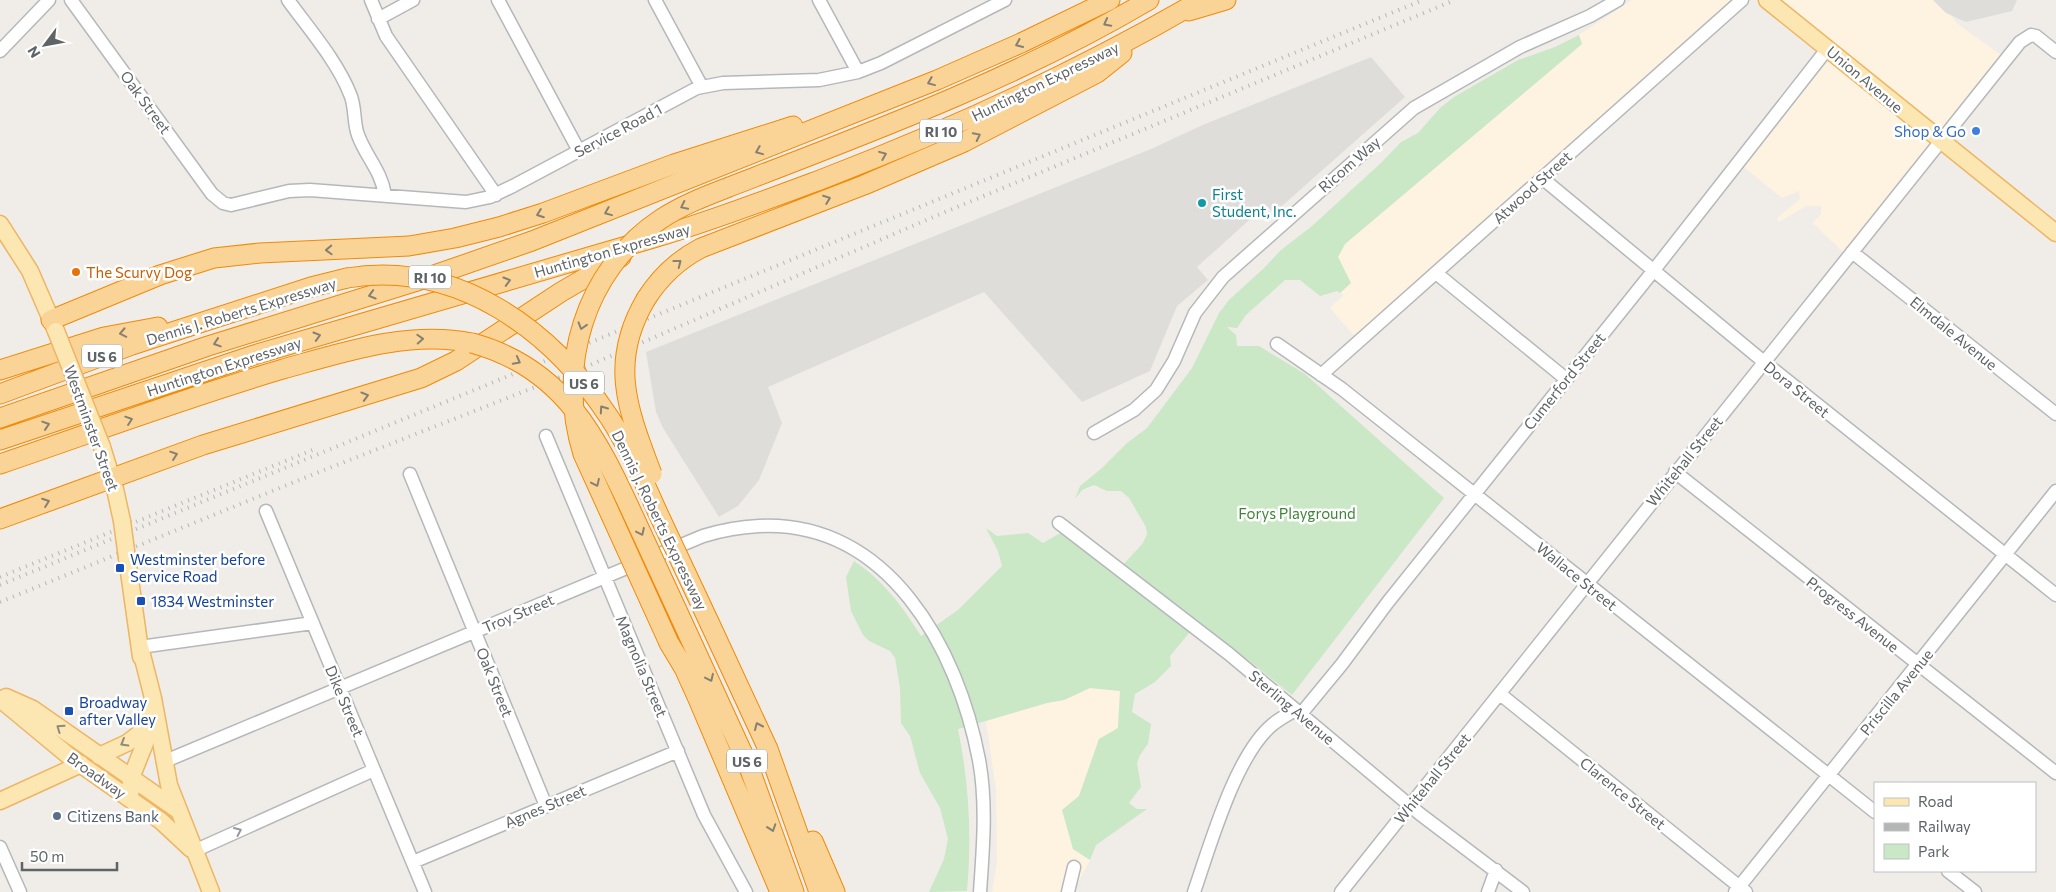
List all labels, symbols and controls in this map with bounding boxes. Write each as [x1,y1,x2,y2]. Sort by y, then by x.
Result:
one-way arrow [1103,17,1112,27]
north arrow [20,20,70,70]
street label: Huntington Expressway [968,37,1122,125]
one-way arrow [1015,38,1024,48]
street label: Union Avenue [1823,42,1907,116]
text: N [24,43,44,61]
street label: Oak Street [117,67,175,137]
one-way arrow [927,76,936,86]
street label: Service Road 1 [571,99,665,161]
road number: RI 10 [920,120,962,142]
place label: Shop & Go [1894,122,1966,140]
marker: Shop & Go [1970,125,1982,137]
one-way arrow [972,132,981,142]
street label: Ricom Way [1314,132,1384,196]
one-way arrow [755,145,764,156]
street label: Atwood Street [1489,147,1575,227]
one-way arrow [878,151,887,161]
place label: First Student, Inc. [1212,185,1297,220]
one-way arrow [823,195,831,205]
marker: First Student, Inc. [1196,197,1208,209]
one-way arrow [681,200,690,210]
one-way arrow [604,205,613,216]
one-way arrow [536,208,545,218]
street label: Huntington Expressway [532,219,692,281]
one-way arrow [325,245,333,256]
one-way arrow [672,260,681,268]
place label: The Scurvy Dog [86,263,192,281]
marker: The Scurvy Dog [70,266,82,278]
road number: RI 10 [409,266,451,288]
street label: Dennis J. Roberts Expressway [144,273,338,349]
one-way arrow [502,277,510,287]
one-way arrow [369,290,377,300]
street label: Elmdale Avenue [1907,292,2001,374]
one-way arrow [577,321,587,329]
one-way arrow [119,327,128,337]
street label: Cumerford Street [1519,329,1609,433]
street label: Huntington Expressway [144,332,304,400]
one-way arrow [313,332,321,342]
one-way arrow [416,333,424,344]
one-way arrow [213,337,222,347]
road number: US 6 [82,344,122,368]
one-way arrow [512,355,521,365]
street label: Dora Street [1761,357,1833,421]
street label: Westminster Street [61,363,123,493]
road number: US 6 [564,372,604,394]
one-way arrow [361,391,369,401]
one-way arrow [600,405,609,414]
street label: Whitehall Street [1642,412,1726,510]
one-way arrow [124,416,133,426]
one-way arrow [42,421,50,431]
street label: Dennis J. Roberts Expressway [609,427,712,613]
one-way arrow [169,451,178,461]
one-way arrow [589,478,600,487]
one-way arrow [41,498,50,508]
park label: Forys Playground [1238,504,1356,522]
one-way arrow [634,526,644,535]
street label: Wallace Street [1533,538,1621,614]
place label: Westminster before Service Road [130,550,265,585]
marker: Westminster before Service Road [114,562,126,574]
street label: Progress Avenue [1803,572,1903,656]
street label: Troy Street [480,590,556,636]
place label: 1834 Westminster [151,592,274,610]
marker: 1834 Westminster [135,595,147,607]
street label: Magnolia Street [613,613,671,719]
street label: Oak Street [473,645,517,719]
street label: Priscilla Avenue [1856,645,1936,739]
street label: Dike Street [322,663,368,739]
street label: Sterling Avenue [1246,666,1338,748]
one-way arrow [703,673,714,682]
place label: Broadway after Valley [79,693,156,728]
marker: Broadway after Valley [63,705,75,717]
one-way arrow [754,722,765,731]
one-way arrow [56,725,66,734]
street label: Whitehall Street [1390,729,1474,827]
one-way arrow [120,737,129,747]
street label: Broadway [64,748,130,802]
road number: US 6 [727,749,767,772]
street label: Clarence Street [1577,753,1669,833]
street label: Agnes Street [502,781,588,831]
legend [1874,782,2036,872]
text: Road [1918,792,1953,810]
place label: Citizens Bank [67,807,159,825]
marker: Citizens Bank [51,810,63,822]
text: Railway [1918,817,1971,835]
one-way arrow [766,824,776,832]
one-way arrow [233,827,242,838]
scale bar [22,840,118,872]
text: Park [1918,842,1949,860]
text: 50 m [30,847,64,865]

